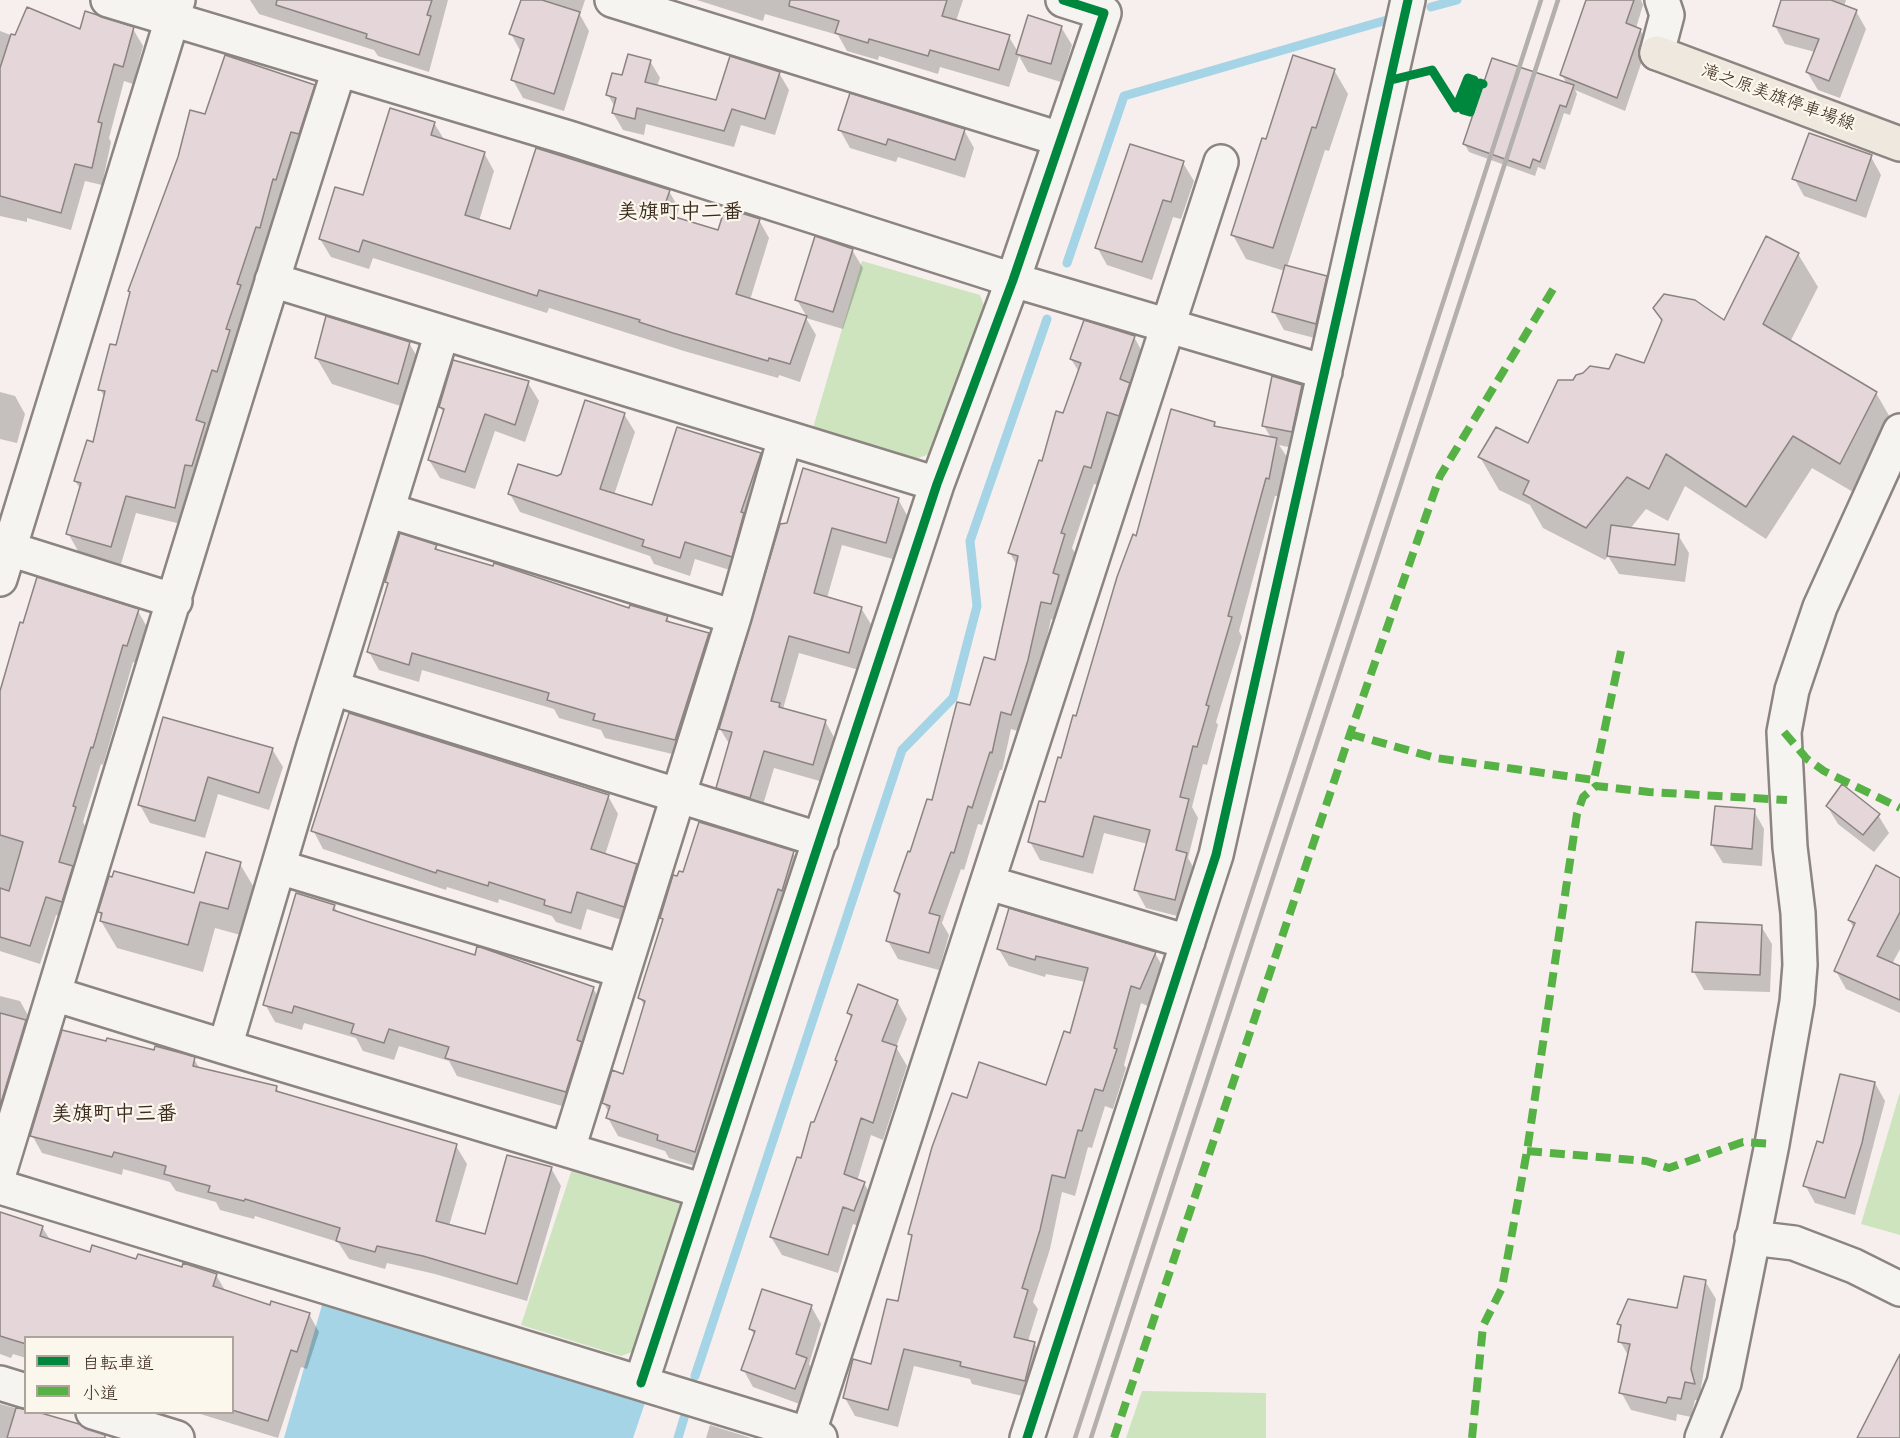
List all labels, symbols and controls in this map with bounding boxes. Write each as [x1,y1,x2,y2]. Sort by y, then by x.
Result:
street label: 滝之原美旗停車場線 [1698,60,1858,136]
district label: 美旗町中二番 [617,200,743,226]
district label: 美旗町中三番 [51,1102,177,1128]
legend [24,1336,234,1414]
text: 自転車道 [82,1353,154,1374]
text: 小道 [82,1383,118,1404]

